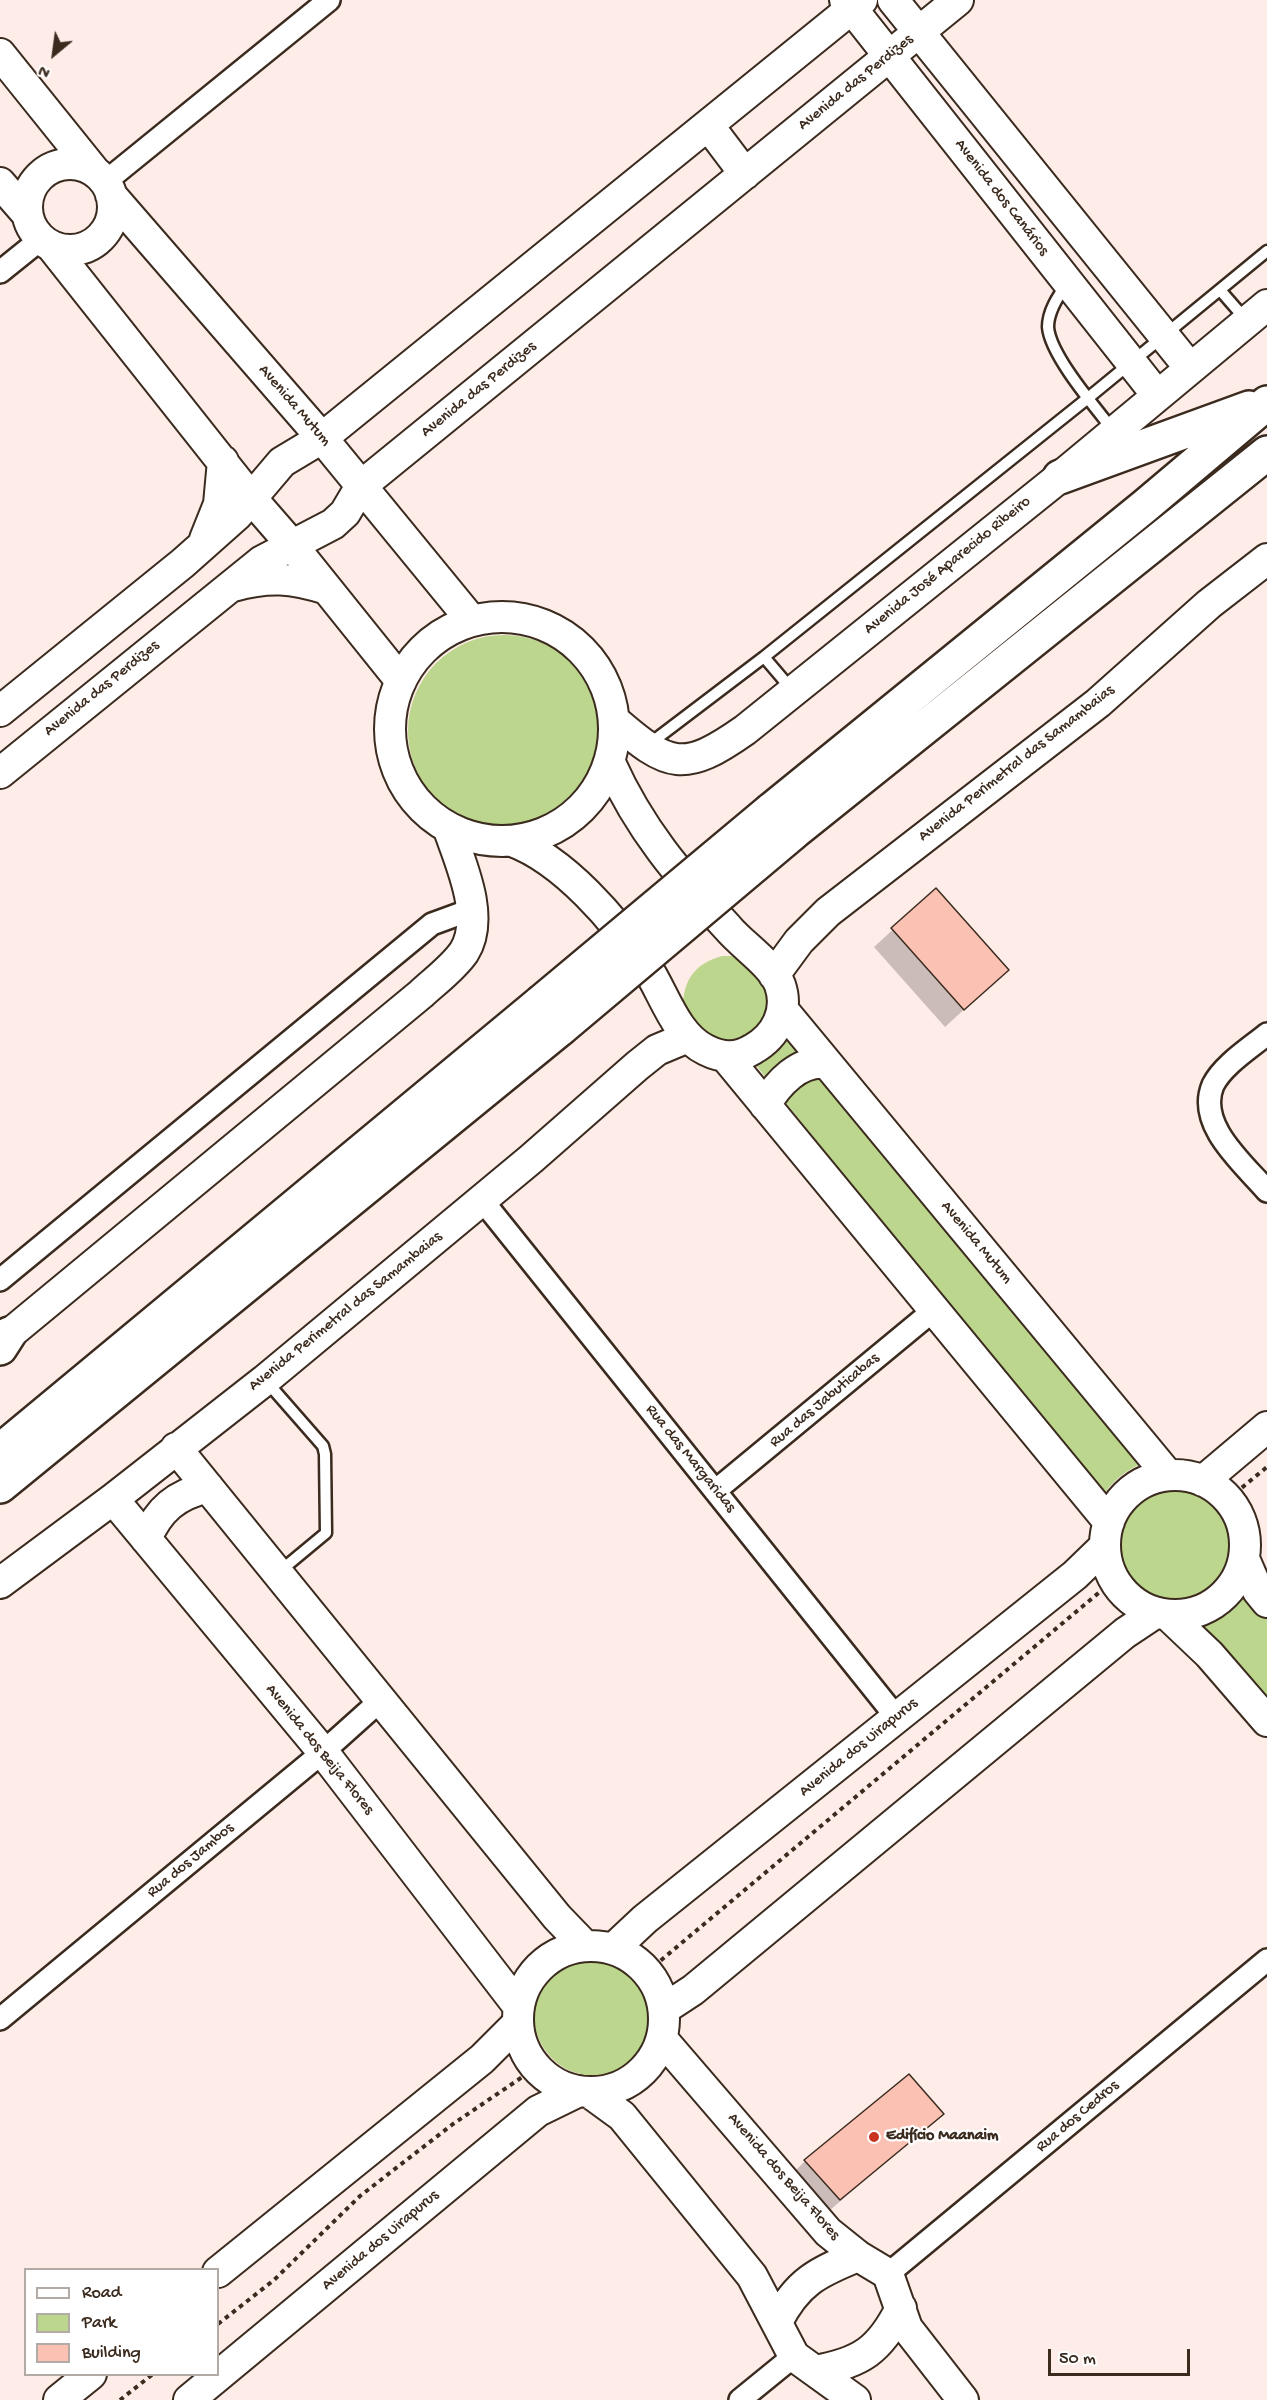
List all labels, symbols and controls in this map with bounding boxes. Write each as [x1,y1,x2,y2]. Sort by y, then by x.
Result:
north arrow [24,24,84,84]
street label: Avenida das Perdizes [795,31,917,135]
text: N [36,59,54,81]
street label: Avenida dos Canários [950,136,1052,260]
street label: Avenida das Perdizes [418,338,540,442]
street label: Avenida Mutum [253,361,335,451]
street label: Avenida José Aparecido Ribeiro [861,493,1035,639]
street label: Avenida das Perdizes [41,637,163,741]
street label: Avenida Perimetral das Samambaias [915,681,1119,847]
street label: Avenida Mutum [936,1198,1016,1288]
street label: Avenida Perimetral das Samambaias [245,1228,447,1396]
street label: Rua das Jabuticabas [766,1350,884,1452]
street label: Rua das Margaridas [641,1401,739,1517]
street label: Avenida dos Beija Flores [260,1681,378,1819]
street label: Avenida dos Uirapurus [796,1694,922,1802]
street label: Rua dos Jambos [144,1819,238,1903]
street label: Rua dos Cedros [1033,2077,1123,2157]
street label: Avenida dos Beija Flores [723,2109,843,2245]
place label: Edifício Maanaim [886,2127,998,2147]
marker: Edifício Maanaim [867,2130,881,2144]
street label: Avenida dos Uirapurus [319,2186,443,2296]
legend [24,2268,219,2376]
text: Road [82,2283,121,2304]
text: Park [82,2313,116,2334]
scale bar [1051,2337,1194,2375]
text: Building [82,2343,141,2364]
text: 50 m [1059,2349,1096,2370]

